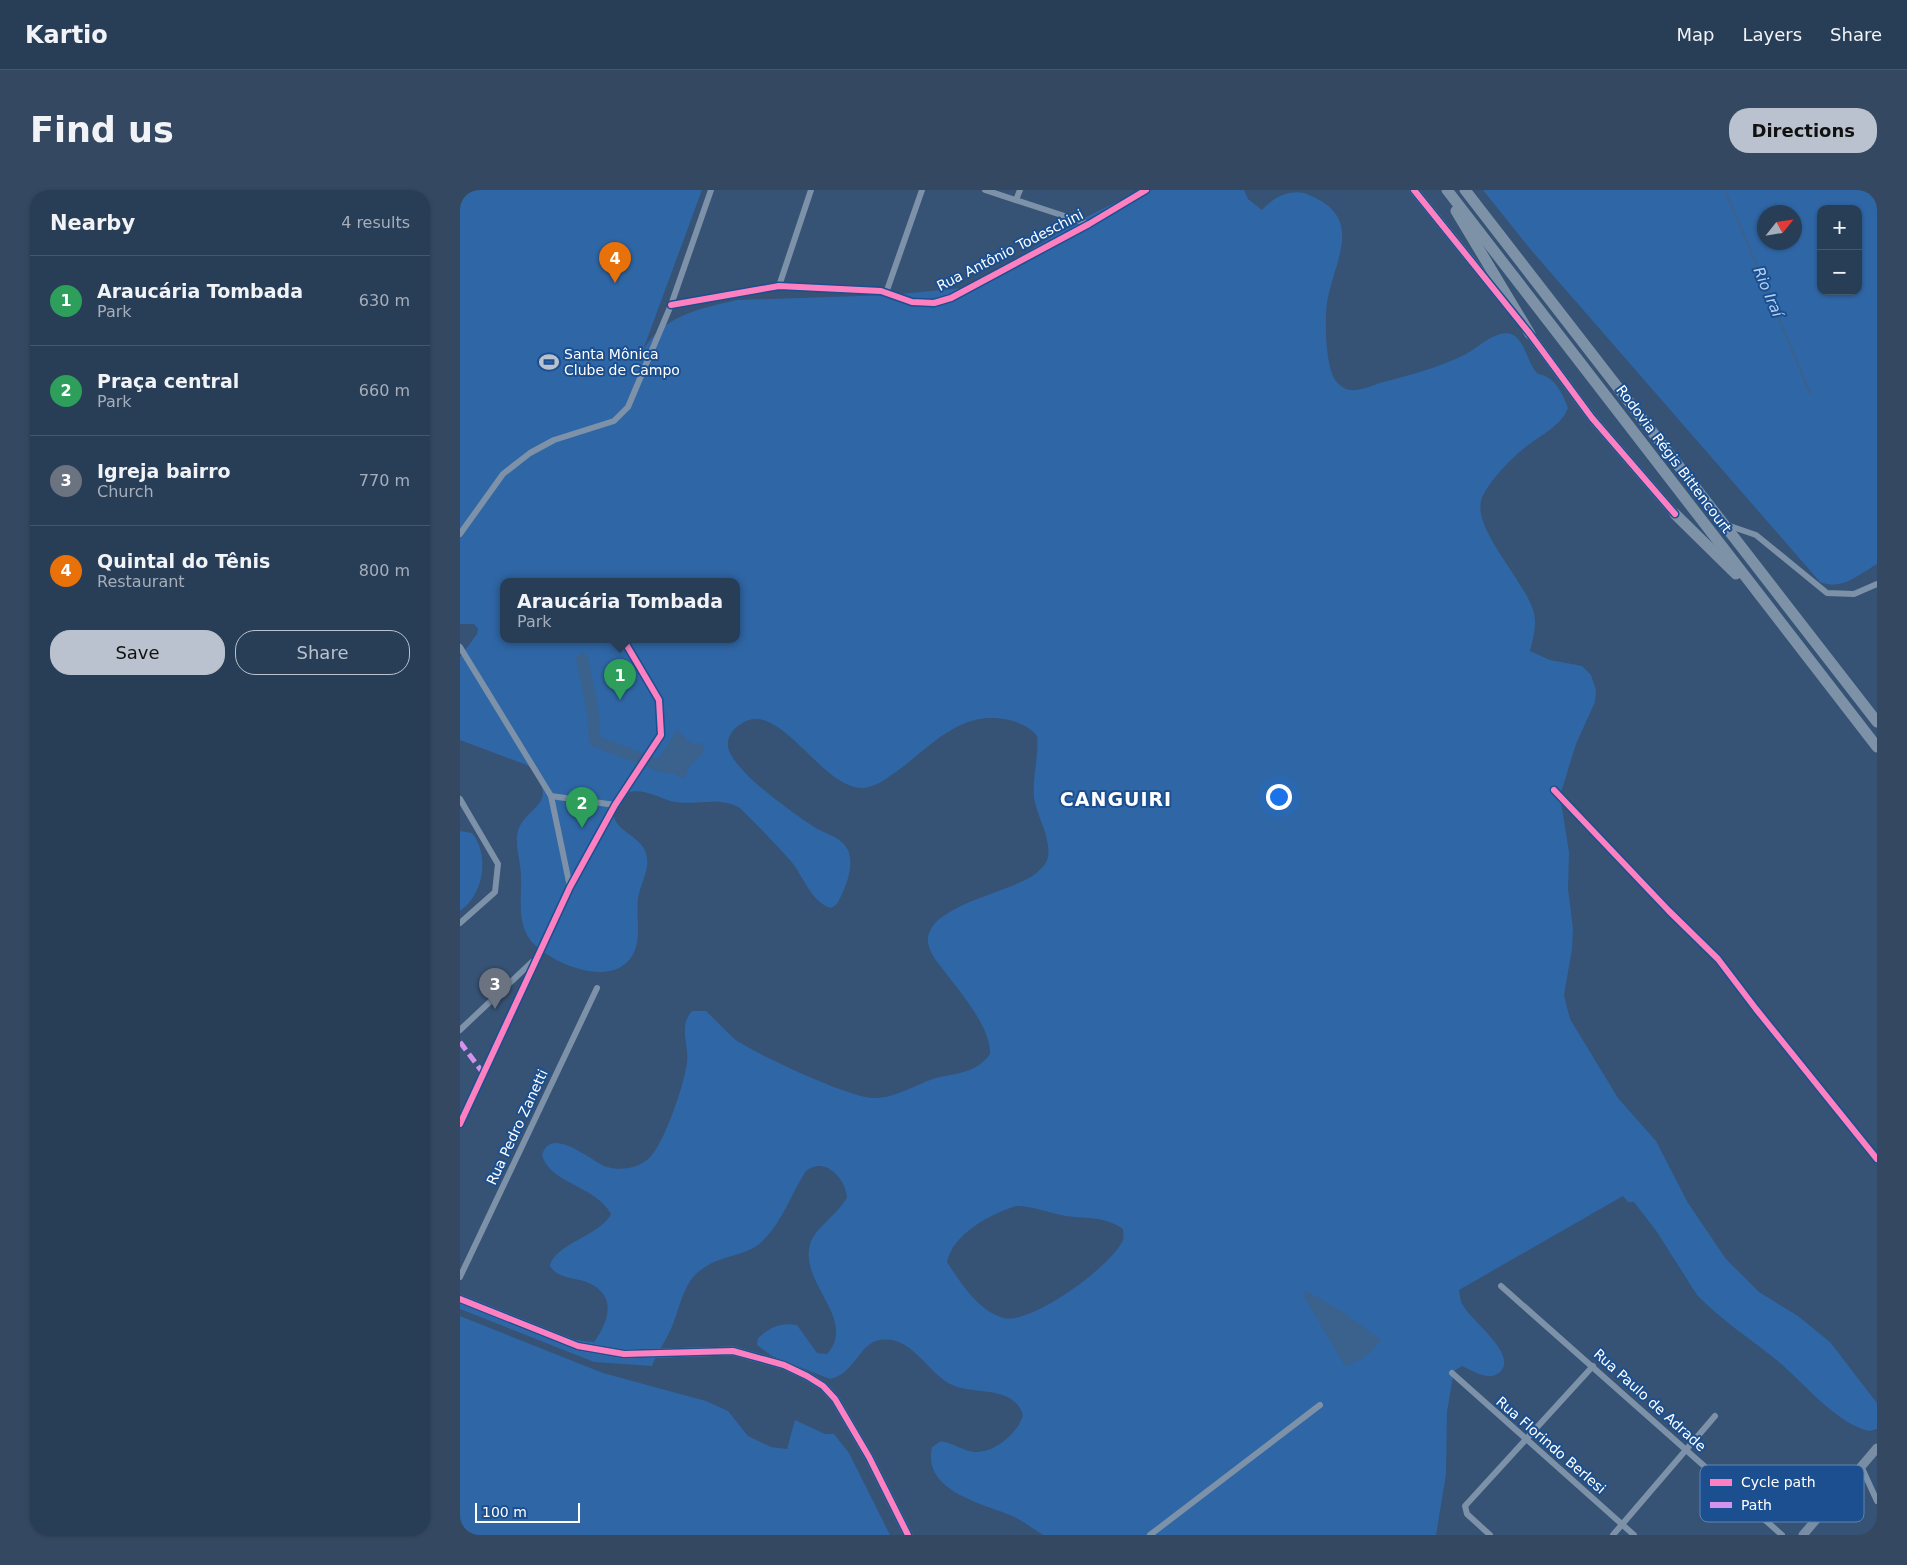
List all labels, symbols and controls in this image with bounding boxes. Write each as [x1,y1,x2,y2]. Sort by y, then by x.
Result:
text: Kartio [25,21,108,49]
text: Map [1676,24,1714,45]
text: Layers [1742,24,1802,45]
text: Share [1830,24,1882,45]
button: Directions [1729,108,1877,153]
text: Find us [30,110,174,150]
north arrow [1757,205,1802,250]
map controls [1817,205,1862,295]
button: + [1817,205,1862,250]
street label: Rua Antônio Todeschini [934,206,1086,294]
text: Nearby [50,211,135,235]
text: 4 results [341,213,410,232]
pin: 4 [599,242,631,283]
button: − [1817,250,1862,295]
water label: Rio Iraí [1749,264,1787,321]
text: Araucária Tombada [97,280,303,302]
text: 1 [60,291,72,310]
text: 630 m [359,291,410,310]
text: Park [97,302,132,321]
place label: Santa Mônica Clube de Campo [564,346,680,378]
sports icon: Santa Mônica Clube de Campo [538,351,560,373]
text: Praça central [97,370,239,392]
text: 2 [60,381,72,400]
text: 660 m [359,381,410,400]
street label: Rodovia Régis Bittencourt [1613,382,1735,536]
text: Park [97,392,132,411]
text: Igreja bairro [97,460,231,482]
text: 3 [60,471,72,490]
text: 770 m [359,471,410,490]
text: Church [97,482,154,501]
text: Quintal do Tênis [97,550,270,572]
text: 4 [60,561,72,580]
text: 800 m [359,561,410,580]
text: Restaurant [97,572,185,591]
popup [500,578,740,643]
text: Araucária Tombada [517,590,723,612]
text: Park [517,612,552,631]
button: Save [50,630,225,675]
button: Share [235,630,410,675]
pin: 1 [604,659,636,700]
your location [1266,784,1292,810]
pin: 2 [566,787,598,828]
district label: CANGUIRI [1060,788,1172,810]
pin: 3 [479,968,511,1009]
street label: Rua Pedro Zanetti [483,1067,551,1187]
street label: Rua Paulo de Adrade [1591,1345,1709,1455]
street label: Rua Florindo Berlesi [1493,1393,1609,1497]
legend [1700,1465,1864,1522]
text: Cycle path [1741,1474,1816,1490]
text: Path [1741,1497,1772,1513]
scale bar [475,1500,580,1523]
text: 100 m [482,1504,527,1520]

